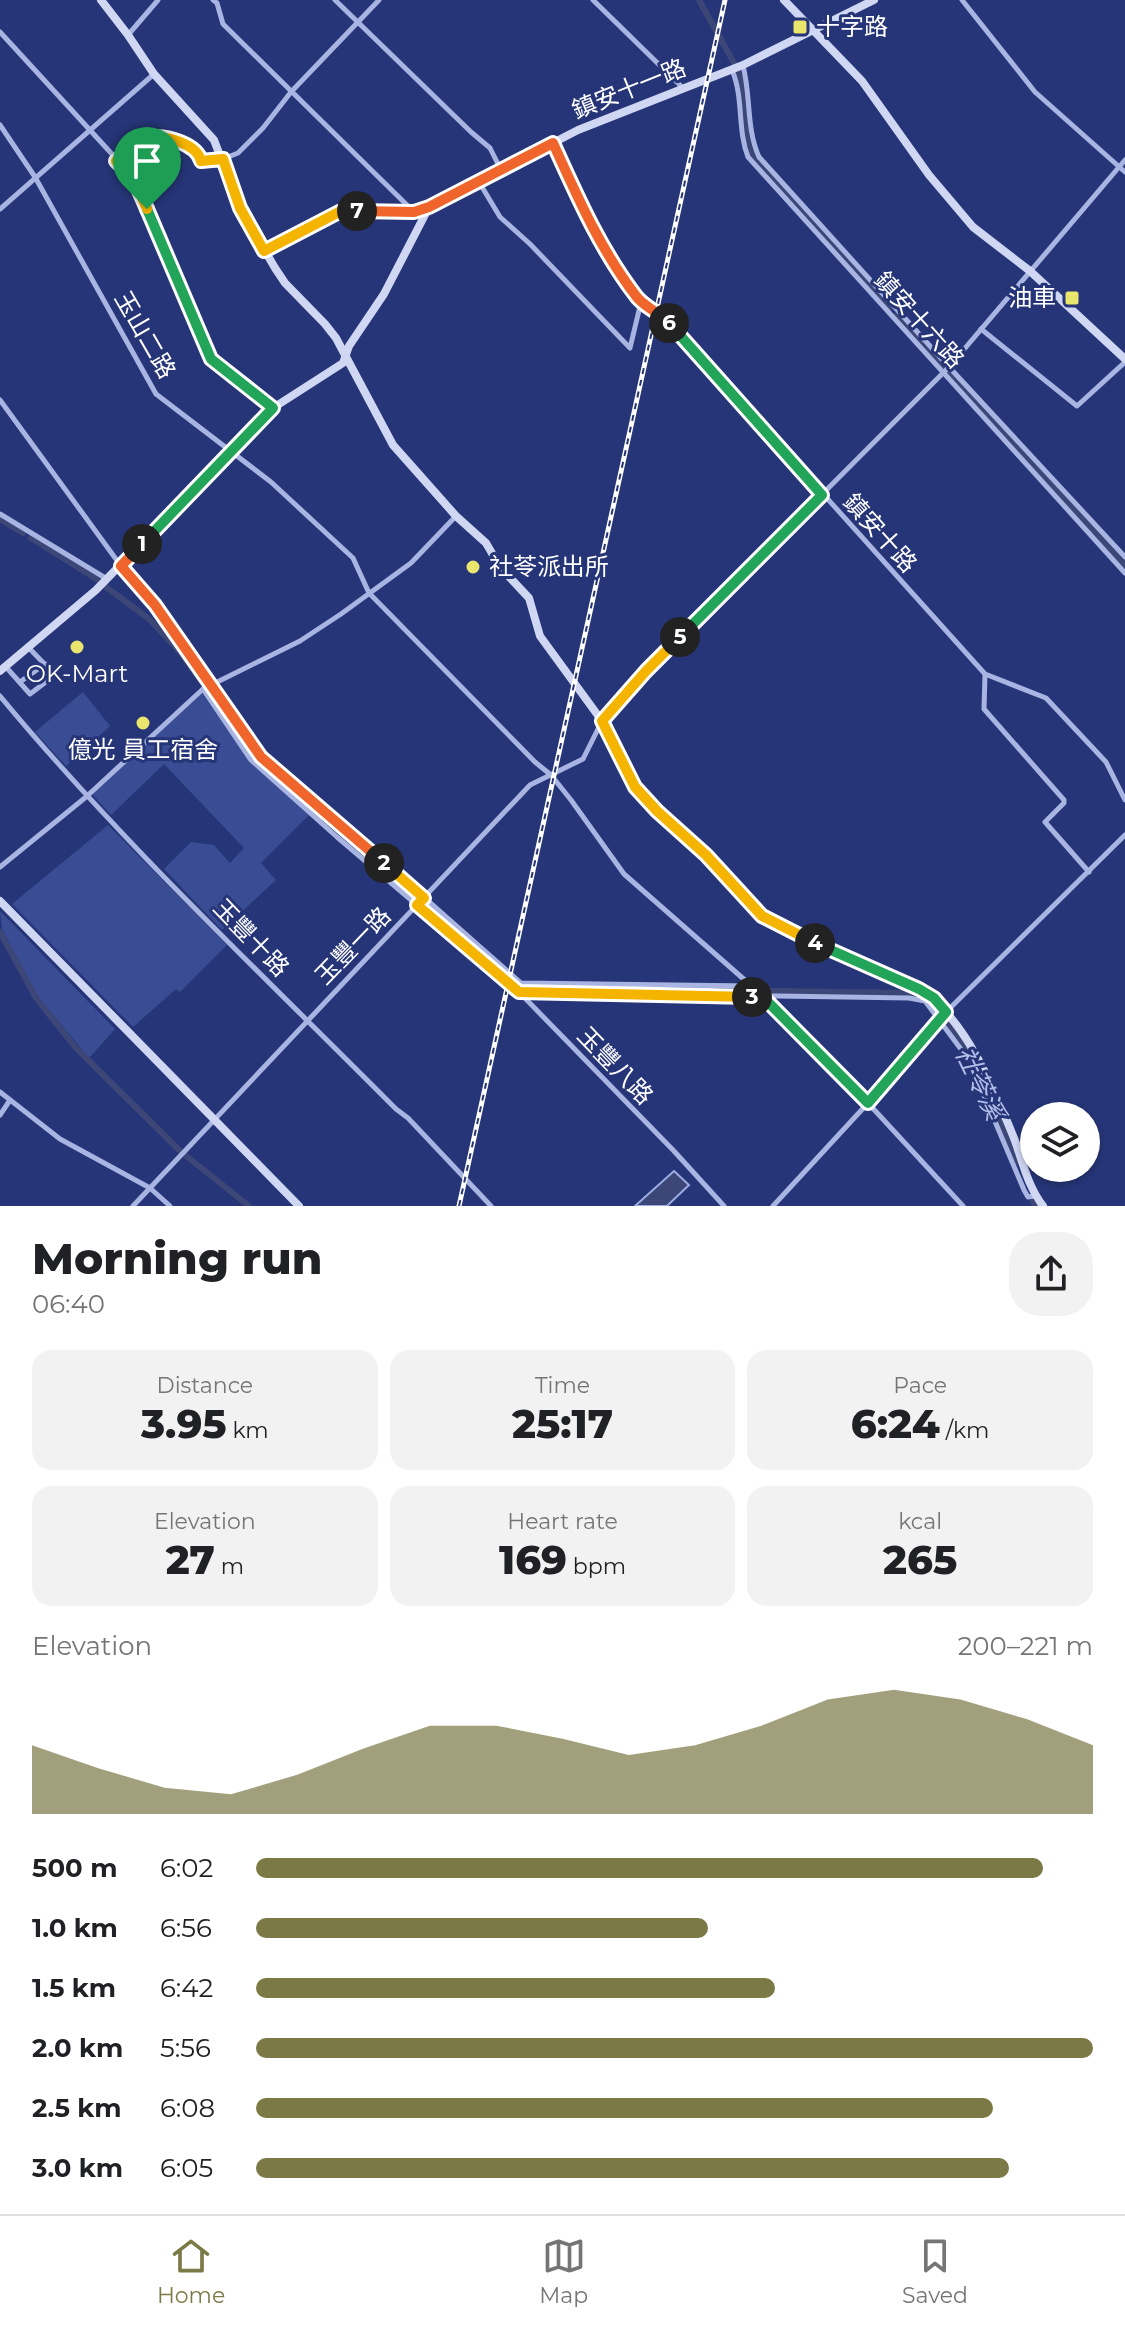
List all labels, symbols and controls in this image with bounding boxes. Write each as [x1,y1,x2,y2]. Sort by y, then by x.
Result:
place label: 十字路 [816,12,888,41]
marker: 十字路 [791,18,809,36]
street label: 鎮安十一路 [568,53,690,124]
pin [113,127,181,209]
icon: arrive [125,139,169,183]
pin: 7 [337,191,377,231]
text: 7 [350,197,364,224]
street label: 鎮安十六路 [868,265,970,374]
place label: 油車 [1008,283,1056,312]
street label: 玉山二路 [109,286,182,384]
marker: 油車 [1063,289,1081,307]
pin: 6 [649,303,689,343]
text: 6 [662,309,676,336]
street label: 鎮安十路 [837,487,923,578]
pin: 1 [122,524,162,564]
text: 1 [138,530,146,557]
place label: 社苓派出所 [489,552,609,581]
marker: 社苓派出所 [464,558,482,576]
pin: 5 [660,617,700,657]
text: 5 [673,623,687,650]
marker: OK-Mart [68,638,86,656]
place label: OK-Mart [26,659,128,688]
marker: 億光 員工宿舍 [134,714,152,732]
place label: 億光 員工宿舍 [68,735,218,764]
pin: 2 [364,843,404,883]
text: 2 [378,849,390,876]
street label: 玉豐十路 [208,893,295,982]
street label: 玉豐一路 [309,901,396,990]
pin: 4 [795,923,835,963]
text: 4 [807,929,823,956]
pin: 3 [732,977,772,1017]
text: 3 [745,983,759,1010]
street label: 玉豐八路 [572,1021,659,1110]
water label: 社苓溪 [949,1041,1013,1129]
map controls [1020,1102,1100,1182]
button: layers [1020,1102,1100,1182]
text: Morning run [32,1231,322,1285]
button: share [1009,1232,1093,1316]
text: 06:40 [32,1288,105,1320]
text: Distance [157,1372,253,1399]
text: Time [535,1372,590,1399]
text: Pace [893,1372,947,1399]
text: 3.95 [141,1399,227,1448]
text: 25:17 [512,1399,613,1448]
text: 6:24 [851,1399,940,1448]
text: km [227,1417,269,1444]
text: /km [940,1417,989,1444]
text: Elevation [154,1508,256,1535]
text: Heart rate [507,1508,618,1535]
text: kcal [898,1508,942,1535]
text: 27 [166,1535,215,1584]
text: 169 [499,1535,567,1584]
text: 265 [883,1535,957,1584]
text: m [215,1553,244,1580]
text: bpm [567,1553,626,1580]
text: Elevation [32,1630,152,1662]
text: 200–221 m [958,1630,1093,1662]
text: 500 m [32,1852,117,1884]
text: 6:02 [160,1852,213,1884]
text: 1.0 km [32,1912,118,1944]
text: 6:56 [160,1912,212,1944]
text: 1.5 km [32,1972,116,2004]
text: 6:42 [160,1972,213,2004]
text: 2.0 km [32,2032,123,2064]
text: 5:56 [160,2032,211,2064]
text: 2.5 km [32,2092,121,2124]
text: 6:08 [160,2092,215,2124]
text: 3.0 km [32,2152,123,2184]
text: 6:05 [160,2152,213,2184]
tab: Home [157,2234,225,2309]
tab: Map [539,2234,588,2309]
tab: Saved [902,2234,968,2309]

